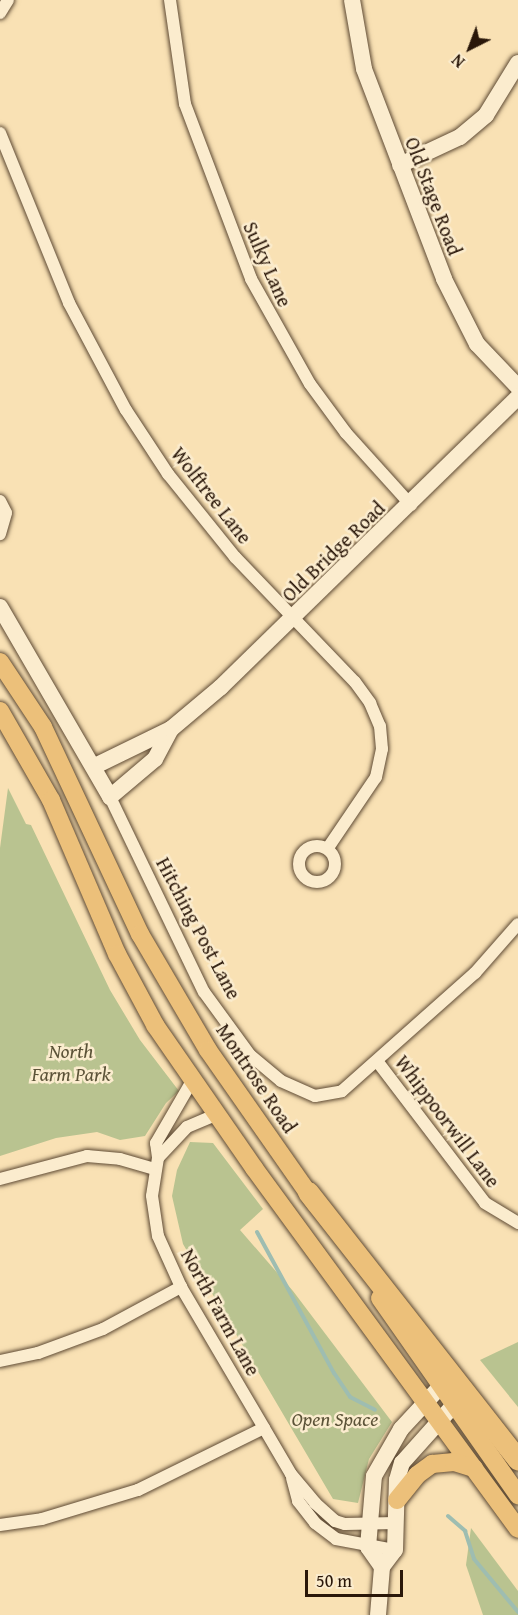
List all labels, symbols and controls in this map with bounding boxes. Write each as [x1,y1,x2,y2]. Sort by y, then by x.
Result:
north arrow [440,18,500,78]
text: N [446,49,470,74]
street label: Old Stage Road [400,133,468,259]
street label: Sulky Lane [239,218,297,310]
street label: Wolftree Lane [167,442,257,548]
street label: Old Bridge Road [276,496,390,606]
street label: Hitching Post Lane [152,853,246,1003]
street label: Montrose Road [212,1019,302,1137]
park label: North Farm Park [31,1039,111,1086]
street label: Whippoorwill Lane [390,1050,506,1192]
street label: North Farm Lane [176,1244,266,1380]
park label: Open Space [292,1406,378,1430]
scale bar [308,1558,406,1596]
text: 50 m [316,1567,352,1594]

